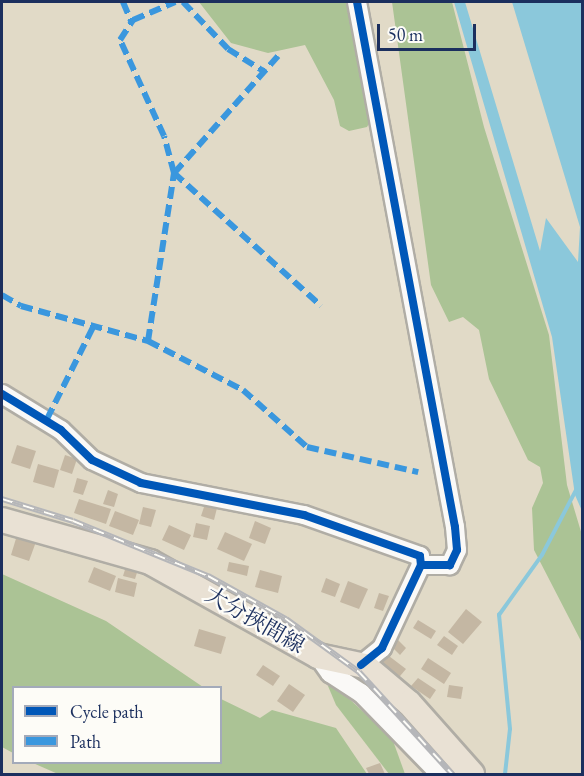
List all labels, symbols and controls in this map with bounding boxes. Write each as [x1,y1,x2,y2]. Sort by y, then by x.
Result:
scale bar [380,12,479,50]
text: 50 m [388,23,423,46]
street label: 大分挾間線 [201,581,309,659]
legend [12,686,222,764]
text: Cycle path [70,700,144,723]
text: Path [70,730,101,753]

